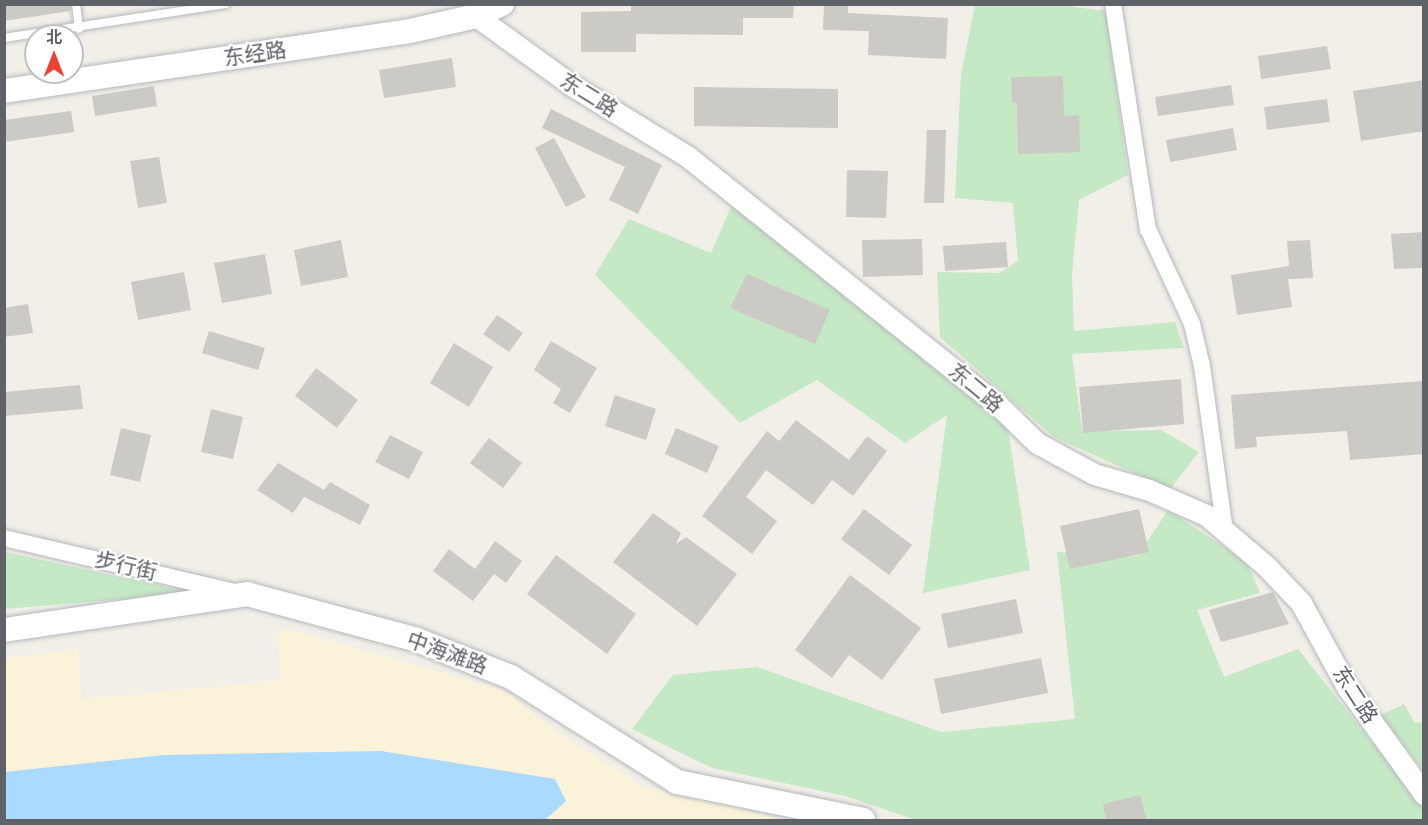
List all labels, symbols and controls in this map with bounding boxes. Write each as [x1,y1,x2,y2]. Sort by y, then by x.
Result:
north arrow [24,24,84,84]
text: 北 [46,27,62,48]
street label: 东经路 [222,37,288,71]
street label: 东二路 [556,68,622,122]
street label: 东二路 [944,358,1008,418]
street label: 步行街 [92,547,160,585]
street label: 中海滩路 [403,627,491,679]
street label: 东二路 [1327,662,1383,728]

